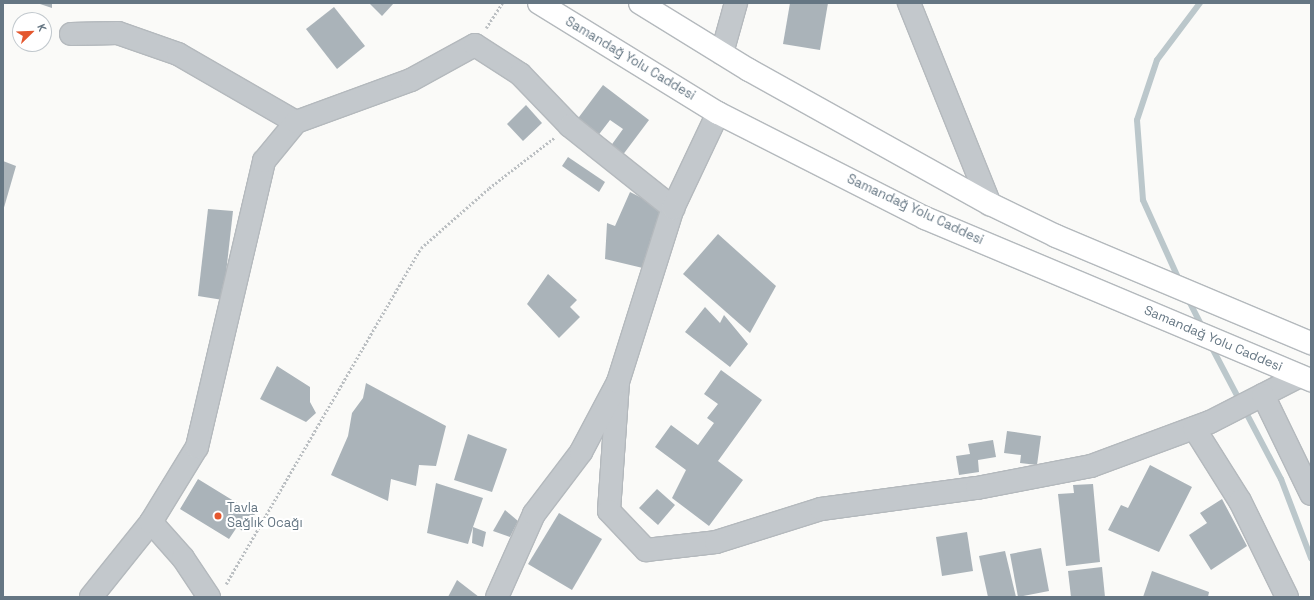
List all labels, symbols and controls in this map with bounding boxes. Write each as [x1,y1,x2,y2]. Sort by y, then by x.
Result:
north arrow [12,12,52,52]
street label: Samandağ Yolu Caddesi [562,14,698,104]
text: K [34,22,50,34]
street label: Samandağ Yolu Caddesi [844,171,986,249]
street label: Samandağ Yolu Caddesi [1141,303,1285,375]
place label: Tavla Sağlık Ocağı [227,501,303,532]
marker: Tavla Sağlık Ocağı [212,510,224,522]

